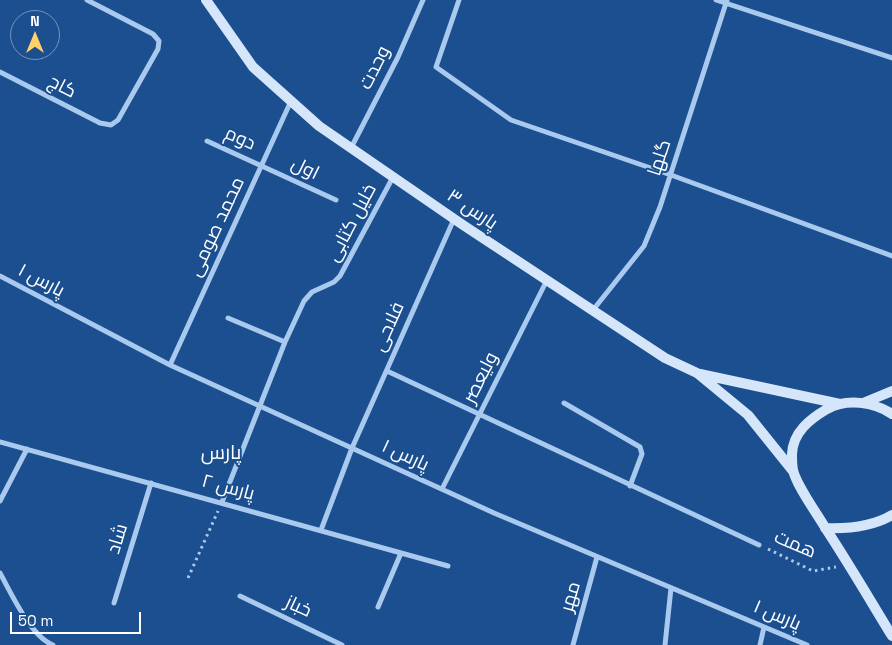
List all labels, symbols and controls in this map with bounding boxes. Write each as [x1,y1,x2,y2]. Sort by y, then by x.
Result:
north arrow [10,10,60,60]
text: N [30,12,40,30]
street label: وحدت [354,42,396,94]
street label: کاج [44,70,80,104]
street label: دوم [221,122,259,156]
street label: گلها [643,137,677,179]
street label: اول [287,153,323,185]
street label: محمد صومی [184,174,250,280]
street label: خلیل کتابی [322,180,382,266]
street label: پارس ۳ [442,185,502,235]
street label: پارس ۱ [14,259,68,303]
street label: فلاحی [368,299,410,355]
street label: ولیعصر [458,349,504,407]
street label: پارس ۱ [378,435,432,477]
district label: پارس [201,442,241,466]
street label: پارس ۲ [199,470,257,506]
street label: شاد [103,521,133,557]
street label: همت [771,526,819,564]
street label: مهر [556,579,586,615]
street label: خباز [281,591,315,623]
street label: پارس ۱ [750,596,804,636]
scale bar [12,602,144,634]
text: 50 m [18,611,53,630]

